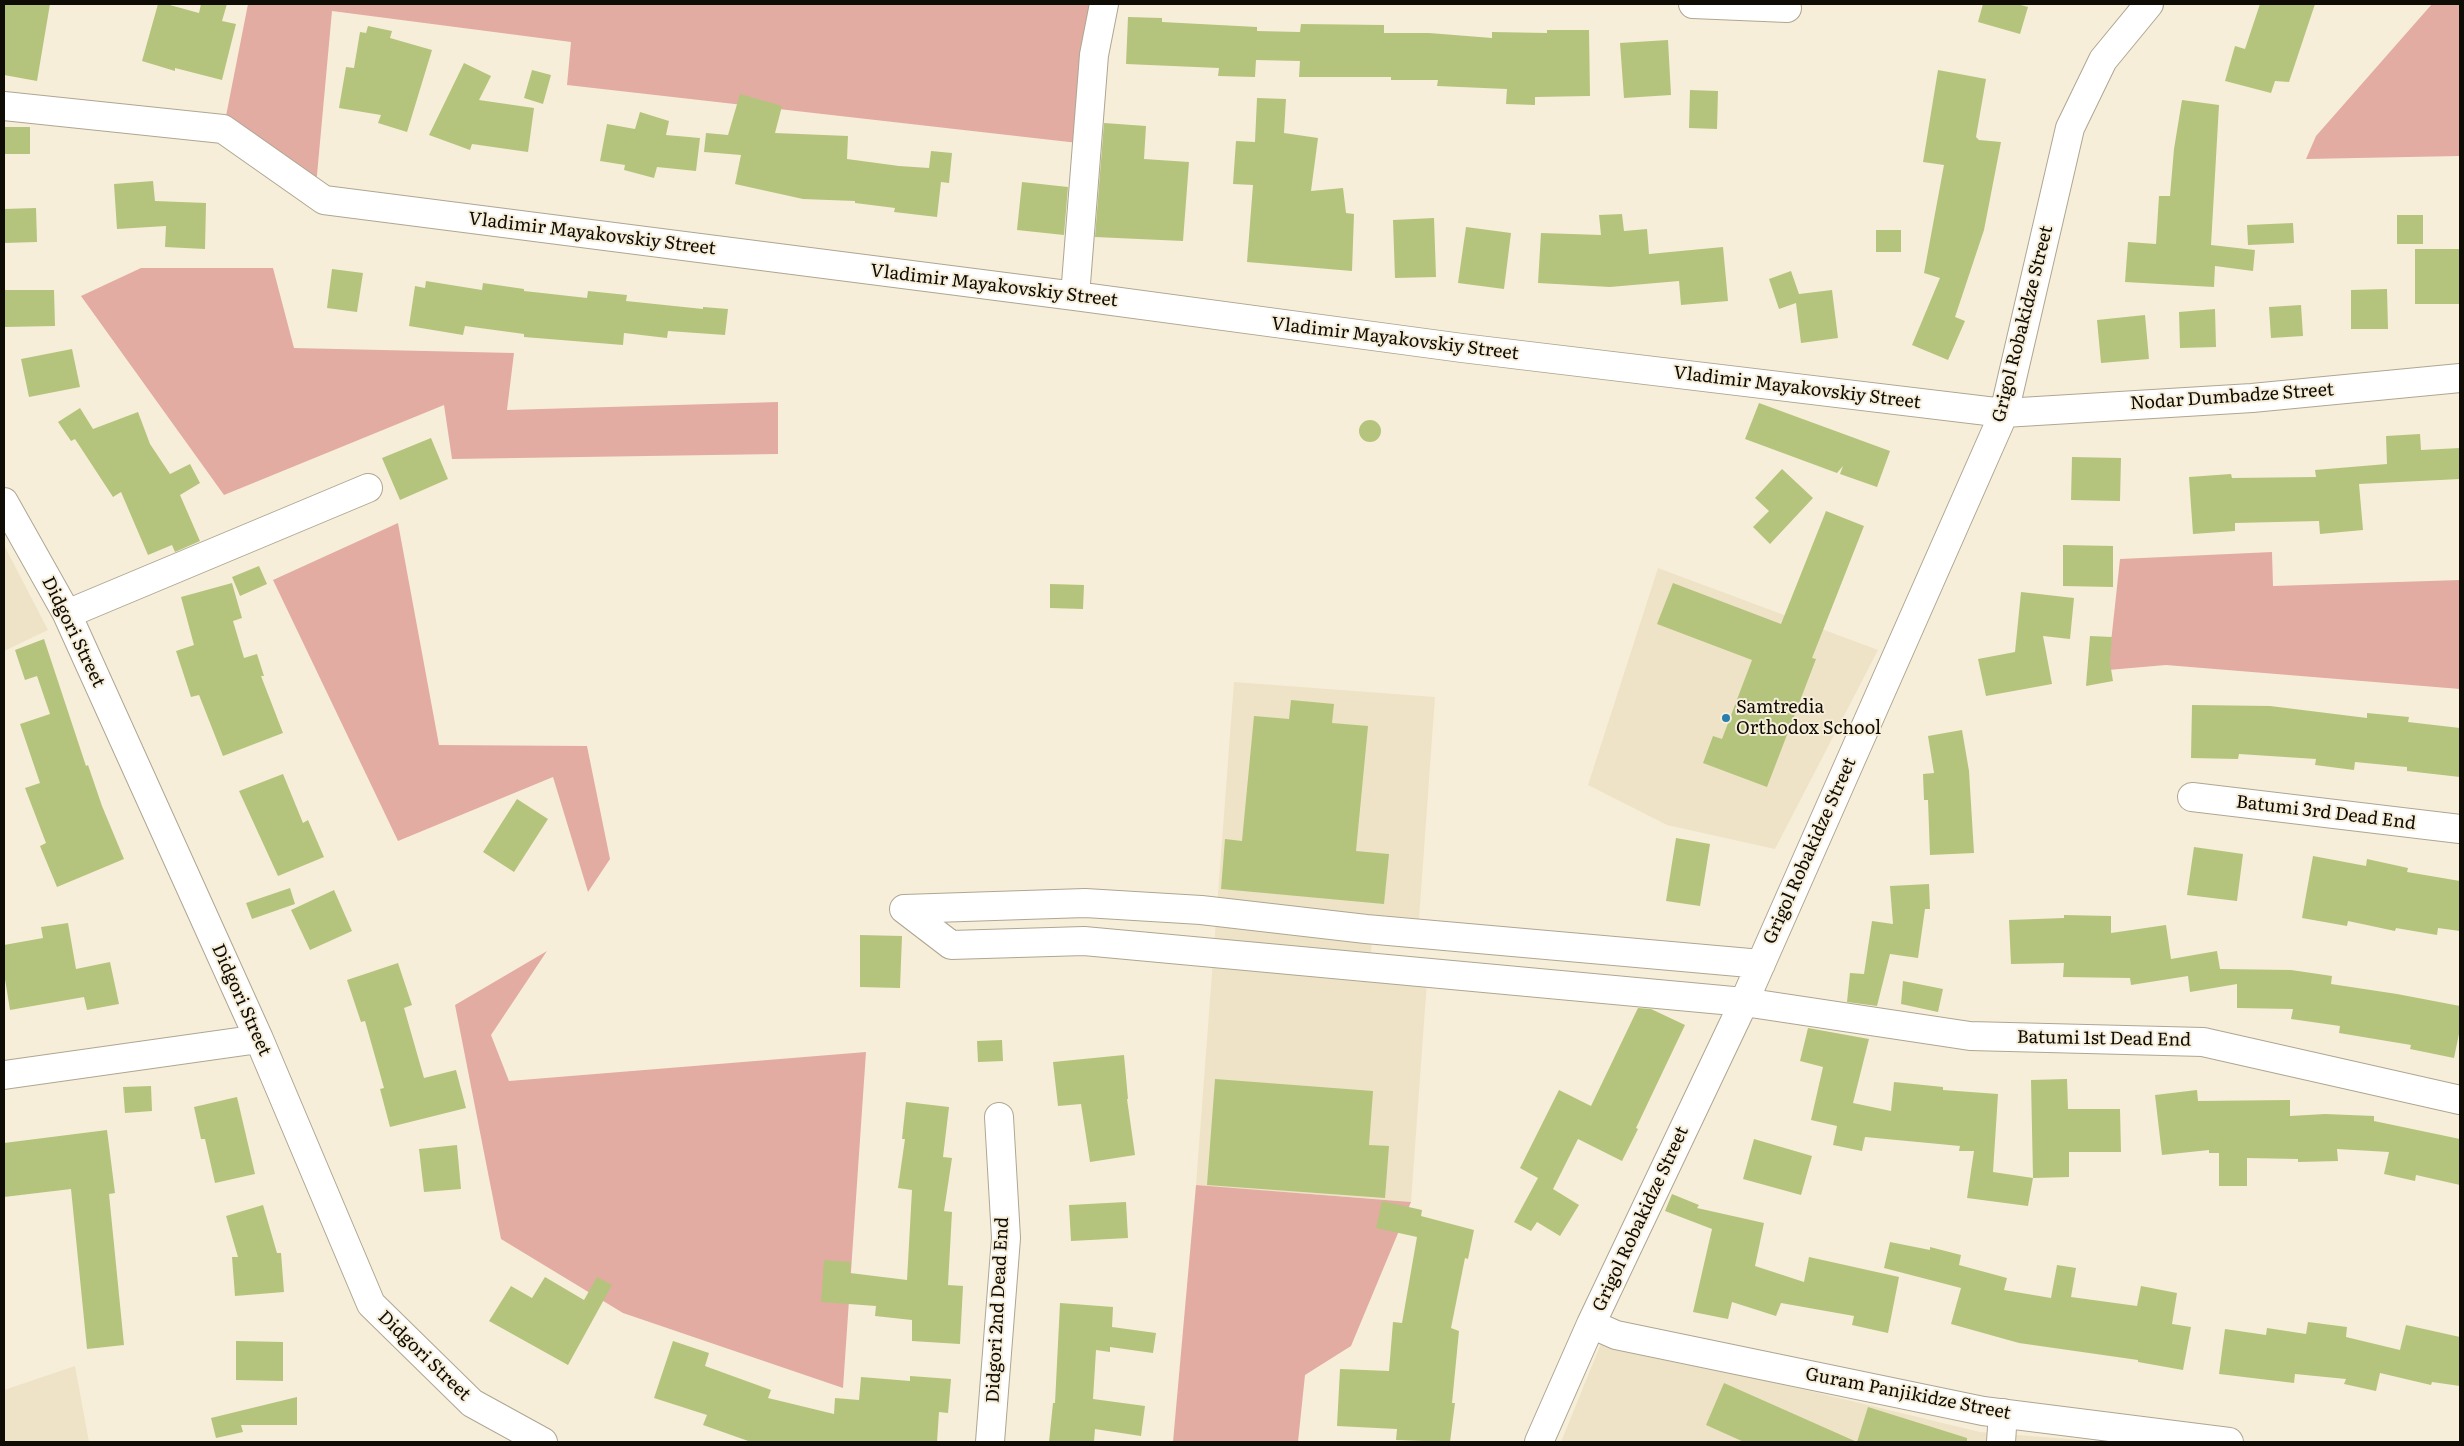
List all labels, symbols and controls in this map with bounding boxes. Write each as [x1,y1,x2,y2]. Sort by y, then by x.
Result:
street label: Vladimir Mayakovskiy Street [467,208,717,260]
street label: Grigol Robakidze Street [1988,223,2058,425]
street label: Vladimir Mayakovskiy Street [869,260,1119,312]
street label: Vladimir Mayakovskiy Street [1270,313,1520,365]
street label: Vladimir Mayakovskiy Street [1672,362,1922,414]
street label: Nodar Dumbadze Street [2129,379,2335,415]
street label: Didgori Street [37,573,109,691]
place label: Samtredia Orthodox School [1736,697,1881,740]
marker: Samtredia Orthodox School [1720,712,1732,724]
street label: Grigol Robakidze Street [1759,754,1861,948]
street label: Batumi 3rd Dead End [2235,791,2417,835]
street label: Didgori Street [207,941,275,1059]
street label: Batumi 1st Dead End [2017,1027,2191,1051]
street label: Grigol Robakidze Street [1589,1123,1693,1315]
street label: Didgori 2nd Dead End [982,1217,1014,1403]
street label: Didgori Street [373,1306,475,1406]
street label: Guram Panjikidze Street [1803,1363,2013,1425]

